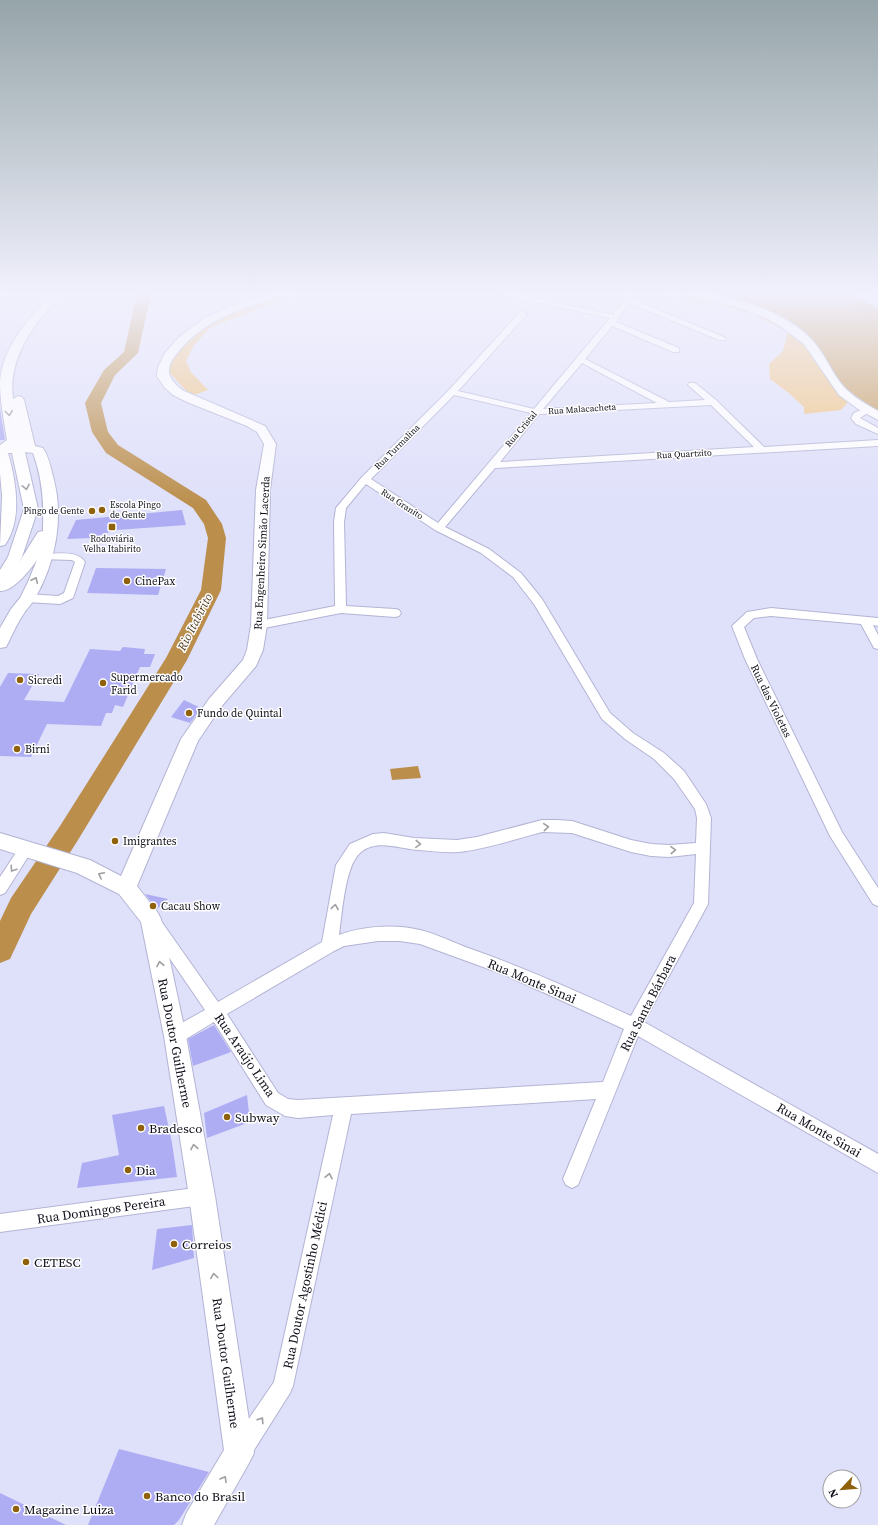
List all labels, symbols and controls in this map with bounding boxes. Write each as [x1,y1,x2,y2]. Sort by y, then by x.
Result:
street label: Rua Malacacheta [548,401,617,417]
street label: Rua Cristal [502,408,540,450]
one-way arrow [4,410,13,416]
street label: Rua Turmalina [372,421,423,472]
street label: Rua Quartzito [656,447,712,461]
street label: Rua Engenheiro Simão Lacerda [250,475,274,630]
one-way arrow [22,484,30,490]
street label: Rua Granito [379,486,425,522]
place label: Escola Pingo de Gente [110,499,161,521]
place label: Pingo de Gente [23,505,84,517]
marker: Escola Pingo de Gente [97,505,107,515]
marker: Pingo de Gente [87,506,97,516]
marker: Rodoviária Velha Itabirito [107,522,117,532]
place label: Rodoviária Velha Itabirito [83,533,141,555]
place label: CinePax [135,574,175,589]
one-way arrow [31,576,39,583]
marker: CinePax [122,576,132,586]
water label: Rio Itabirito [173,591,216,654]
street label: Rua das Violetas [747,662,795,740]
place label: Supermercado Farid [111,670,183,698]
place label: Sicredi [28,673,62,688]
marker: Sicredi [15,675,25,685]
marker: Supermercado Farid [98,678,108,688]
place label: Fundo de Quintal [197,706,282,721]
marker: Fundo de Quintal [184,708,194,718]
place label: Birni [25,742,50,757]
marker: Birni [12,744,22,754]
one-way arrow [543,822,549,831]
place label: Imigrantes [123,834,177,849]
marker: Imigrantes [110,836,120,846]
one-way arrow [415,840,422,849]
one-way arrow [670,846,676,855]
one-way arrow [10,865,18,872]
one-way arrow [98,873,106,880]
place label: Cacau Show [161,899,221,914]
marker: Cacau Show [148,901,158,911]
one-way arrow [330,904,339,911]
street label: Rua Santa Bárbara [616,951,680,1054]
street label: Rua Monte Sinai [485,955,579,1007]
one-way arrow [156,961,165,967]
street label: Rua Doutor Guilherme [154,977,196,1110]
street label: Rua Araújo Lima [211,1010,279,1100]
street label: Rua Monte Sinai [774,1099,864,1161]
place label: Subway [235,1109,280,1126]
marker: Subway [222,1112,232,1122]
place label: Bradesco [149,1120,202,1137]
marker: Bradesco [136,1123,146,1133]
one-way arrow [190,1144,199,1150]
place label: Dia [136,1162,156,1179]
marker: Dia [123,1165,133,1175]
one-way arrow [324,1173,332,1179]
street label: Rua Domingos Pereira [36,1193,167,1227]
street label: Rua Doutor Agostinho Médici [279,1200,331,1370]
place label: Correios [182,1236,232,1253]
marker: Correios [169,1239,179,1249]
place label: CETESC [34,1254,81,1271]
marker: CETESC [21,1257,31,1267]
one-way arrow [210,1273,219,1279]
street label: Rua Doutor Guilherme [208,1297,244,1430]
one-way arrow [256,1417,263,1424]
north arrow [822,1469,862,1509]
one-way arrow [219,1476,226,1483]
text: N [825,1486,842,1500]
place label: Banco do Brasil [155,1488,245,1505]
marker: Banco do Brasil [142,1491,152,1501]
place label: Magazine Luiza [24,1501,114,1518]
marker: Magazine Luiza [11,1504,21,1514]

